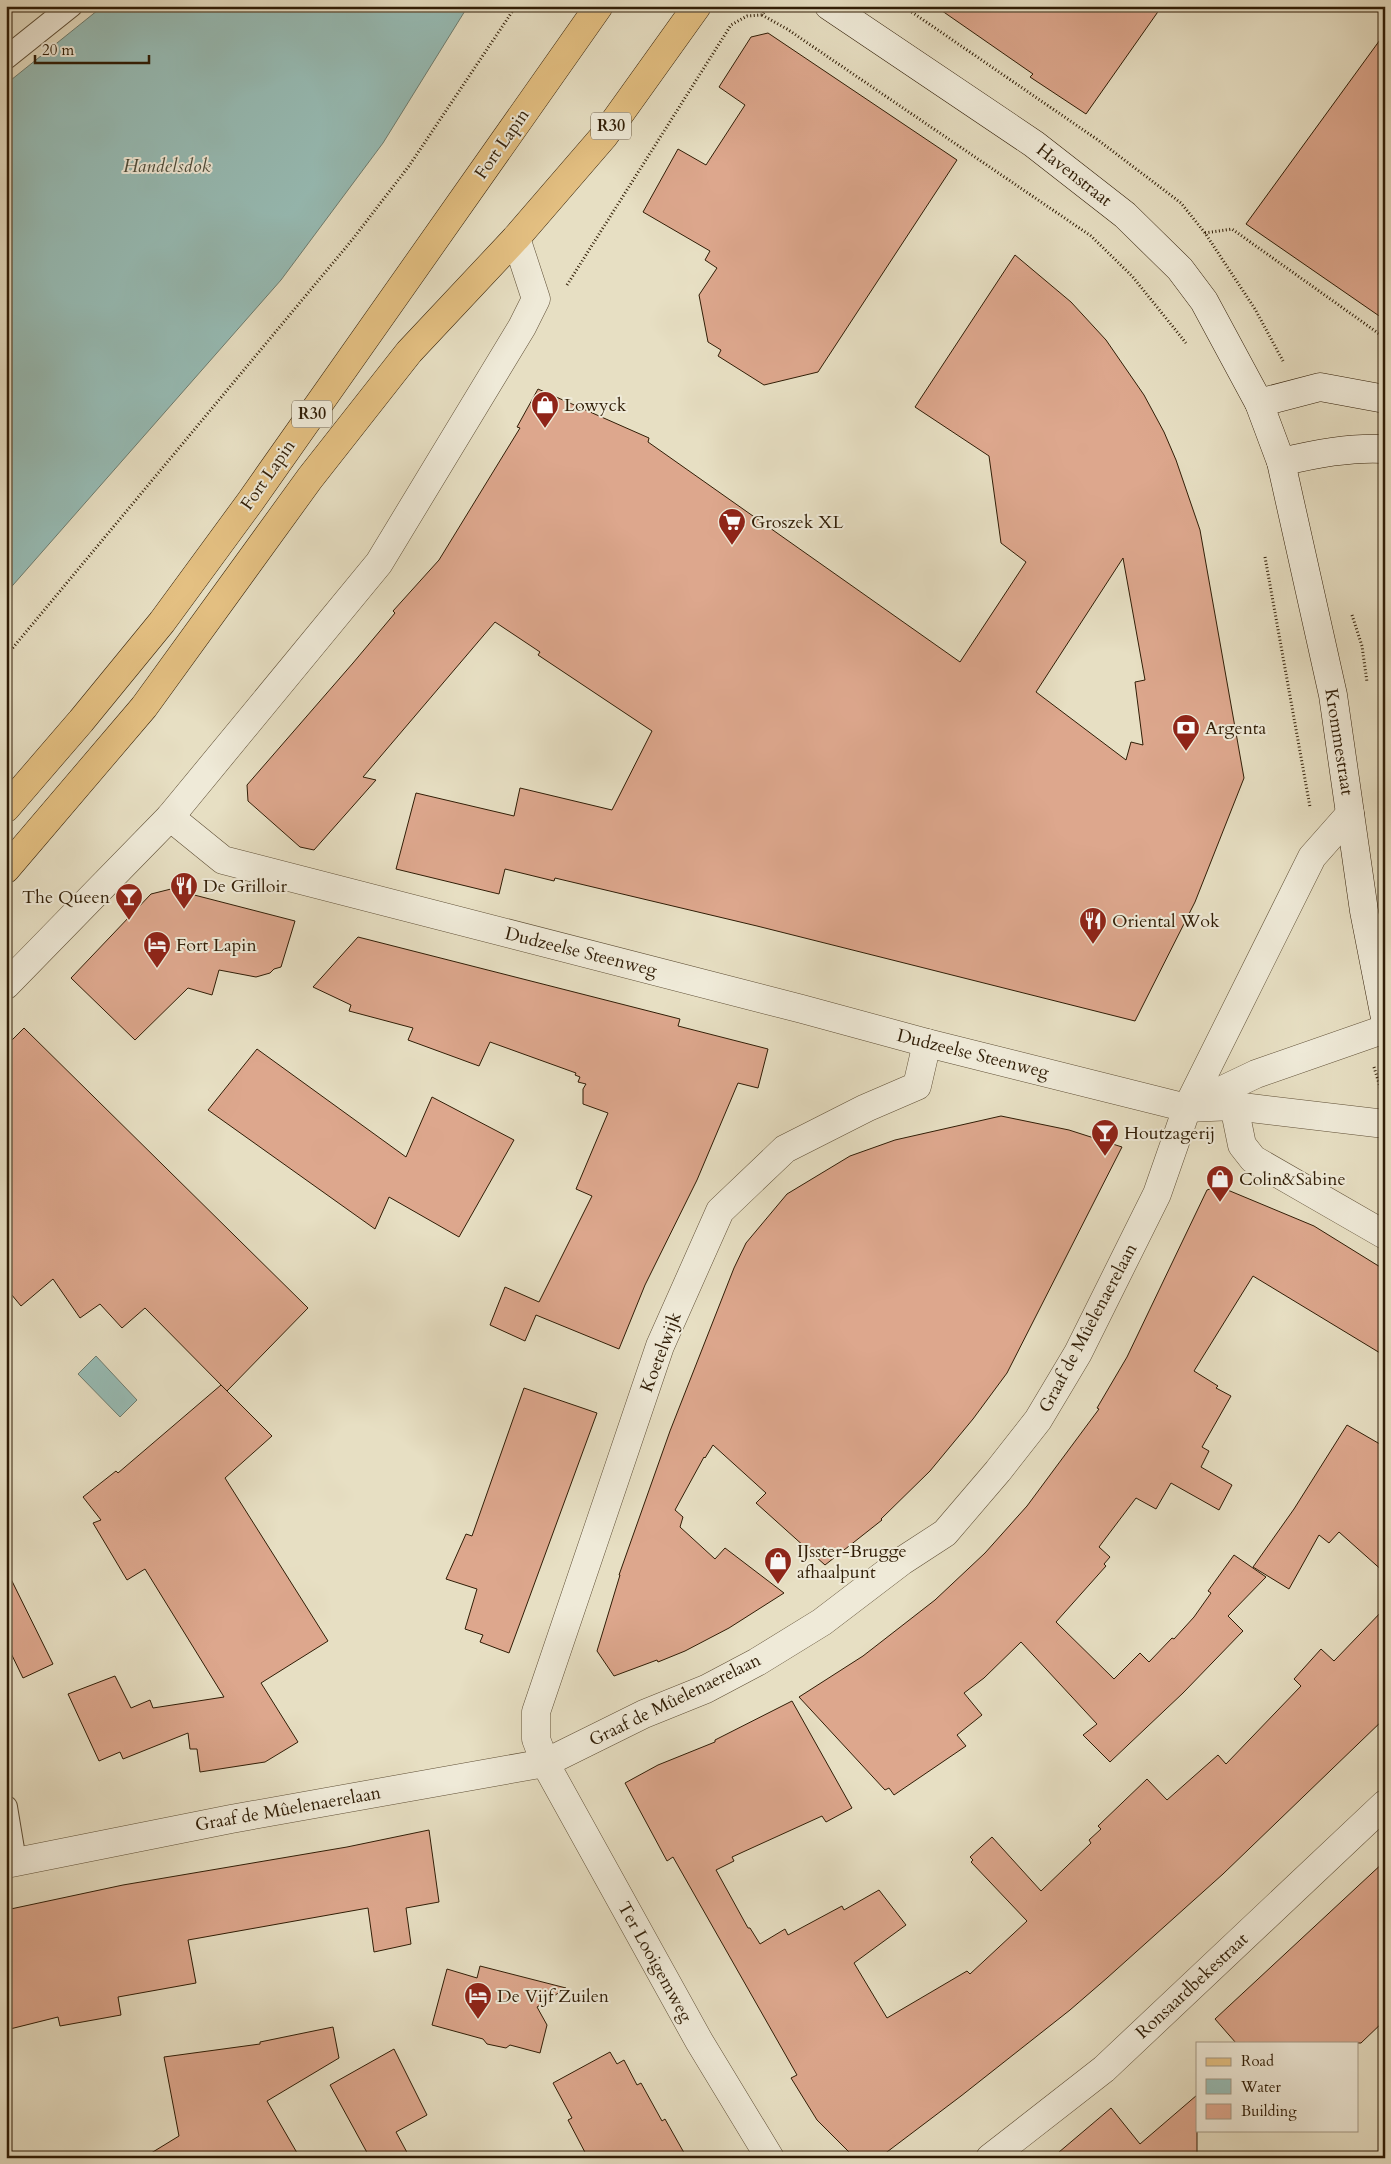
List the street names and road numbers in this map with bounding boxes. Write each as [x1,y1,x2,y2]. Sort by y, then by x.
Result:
street label: Fort Lapin [469,103,536,184]
road number: R30 [591,112,631,140]
street label: Havenstraat [1031,137,1117,213]
road number: R30 [292,400,332,428]
street label: Fort Lapin [235,434,302,515]
street label: Krommestraat [1318,687,1360,798]
street label: Dudzeelse Steenweg [502,921,661,983]
street label: Dudzeelse Steenweg [894,1023,1053,1085]
street label: Graaf de Mûelenaerelaan [1033,1238,1144,1417]
street label: Koetelwijk [634,1308,688,1396]
street label: Graaf de Mûelenaerelaan [585,1647,766,1753]
street label: Graaf de Mûelenaerelaan [193,1780,384,1838]
street label: Ter Looigemweg [611,1897,699,2028]
street label: Ronsaardbekestraat [1130,1927,1254,2045]

